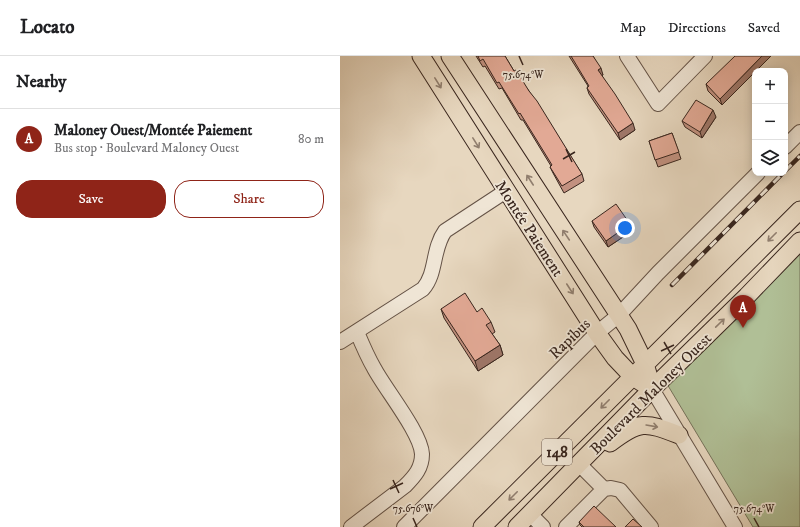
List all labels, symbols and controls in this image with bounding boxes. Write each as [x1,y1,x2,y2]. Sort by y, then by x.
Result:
text: Locato [20,16,75,39]
text: Map [620,19,646,37]
text: Directions [668,19,726,37]
text: Saved [748,19,780,37]
map controls [752,68,788,176]
button: + [752,68,788,104]
text: 75.674°W [503,69,544,81]
text: Nearby [16,71,66,93]
one-way arrow [434,77,442,88]
button: − [752,104,788,140]
text: Maloney Ouest/Montée Paiement [54,121,252,140]
text: A [25,131,33,147]
text: 80 m [298,131,324,147]
one-way arrow [472,137,480,149]
text: Bus stop · Boulevard Maloney Ouest [54,140,239,156]
button: layers [752,140,788,176]
one-way arrow [526,175,534,186]
street label: Montée Paiement [491,177,568,281]
button: Save [16,180,166,218]
button: Share [174,180,324,218]
your location [615,218,635,238]
one-way arrow [562,230,570,241]
one-way arrow [767,232,777,242]
one-way arrow [566,283,574,294]
pin: A [730,295,756,328]
street label: Rapibus [545,314,595,363]
one-way arrow [715,318,725,328]
street label: Boulevard Maloney Ouest [586,329,716,459]
one-way arrow [600,399,610,409]
one-way arrow [645,422,658,430]
road number: 148 [542,439,572,465]
one-way arrow [508,491,518,501]
text: 75.676°W [393,503,434,515]
text: 75.674°W [734,503,775,515]

